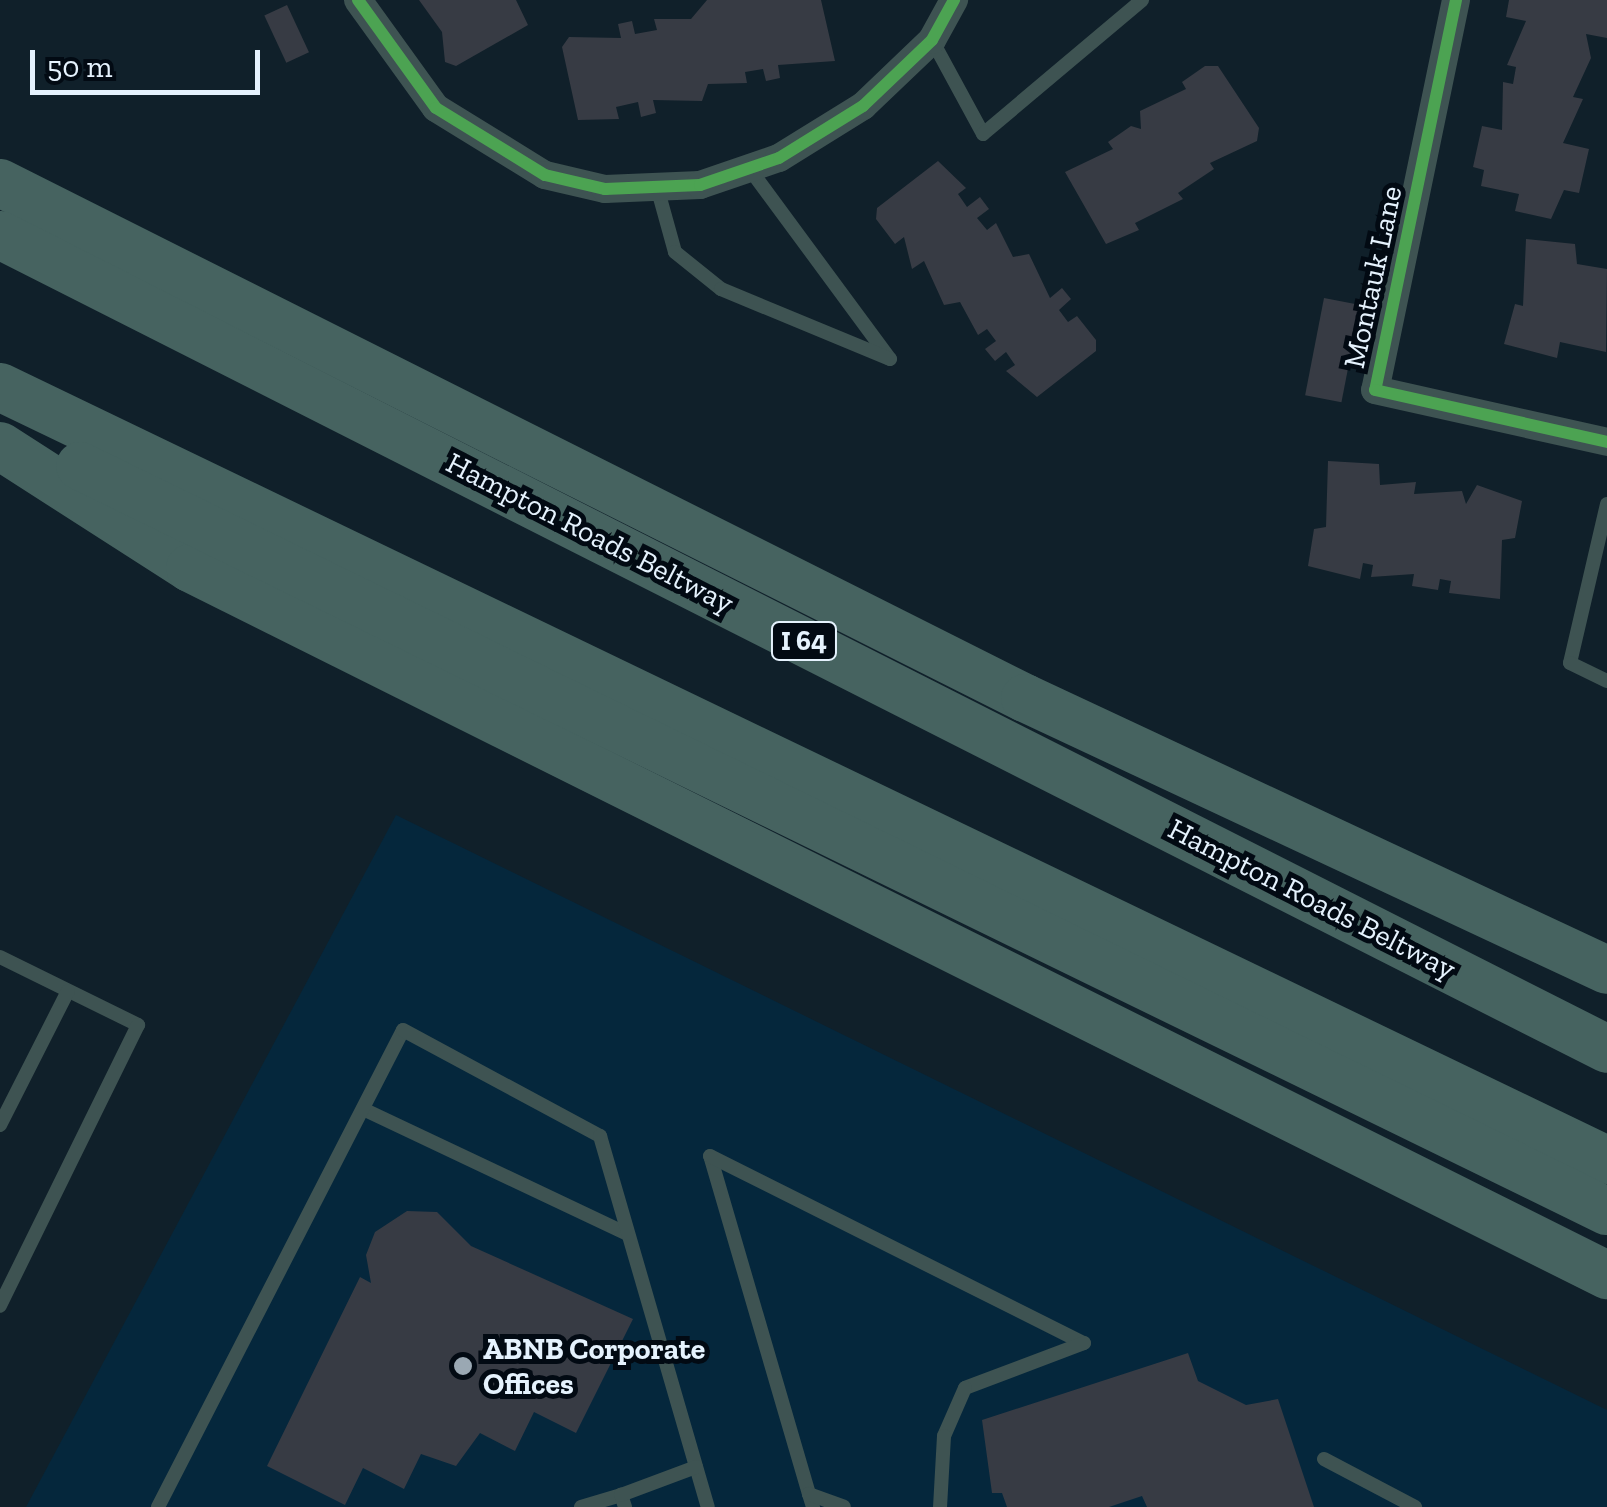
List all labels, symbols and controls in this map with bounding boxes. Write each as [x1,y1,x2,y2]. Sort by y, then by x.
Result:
scale bar [35,30,265,92]
text: 50 m [47,49,112,85]
street label: Montauk Lane [1336,183,1410,371]
street label: Hampton Roads Beltway [440,445,740,621]
road number: I 64 [769,618,839,664]
street label: Hampton Roads Beltway [1162,811,1462,987]
place label: ABNB Corporate Offices [483,1331,705,1402]
marker: ABNB Corporate Offices [452,1355,474,1377]

